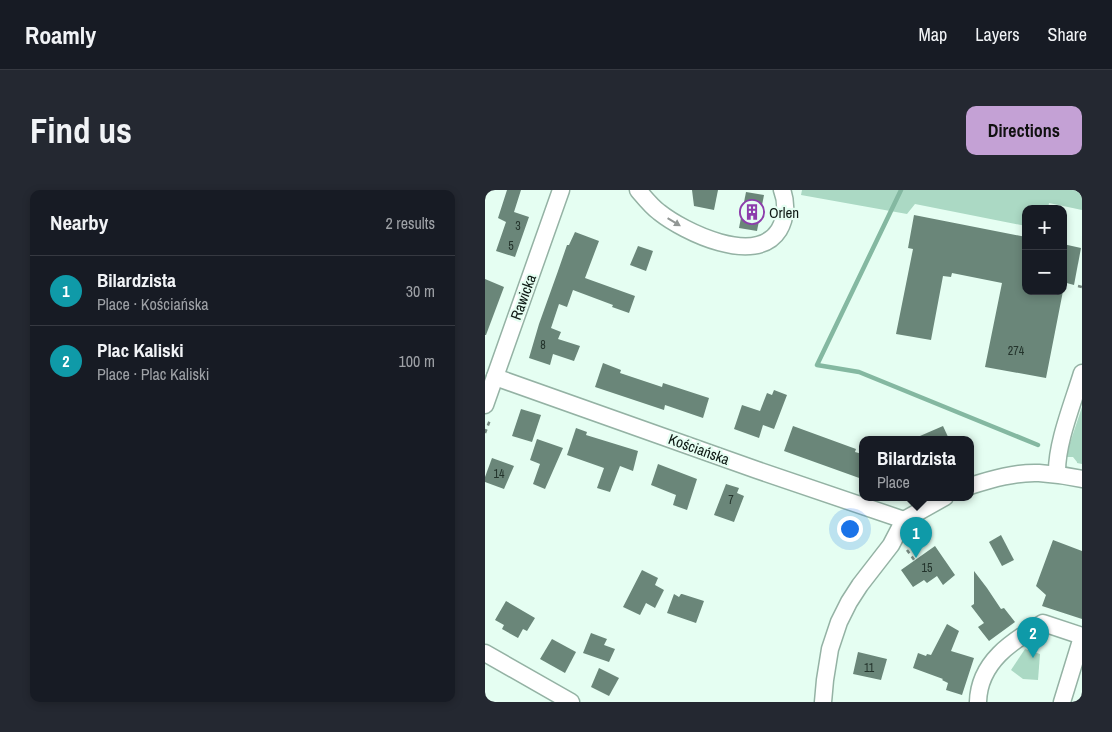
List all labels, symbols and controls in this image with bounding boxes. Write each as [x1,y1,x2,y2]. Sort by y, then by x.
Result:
text: Roamly [25,19,96,51]
text: Map [919,22,947,47]
text: Layers [975,22,1020,47]
text: Share [1048,22,1087,47]
button: Directions [966,106,1082,155]
text: Find us [30,107,132,154]
building icon: Orlen [739,199,765,225]
place label: Orlen [769,202,799,223]
map controls [1022,205,1067,295]
button: + [1022,205,1067,250]
text: Nearby [50,208,108,237]
text: 2 results [385,212,435,234]
house number: 3 [515,218,521,234]
one-way arrow [667,218,680,227]
house number: 5 [508,238,514,254]
button: − [1022,250,1067,295]
text: Bilardzista [97,267,176,293]
street label: Rawicka [505,271,541,323]
text: 1 [62,280,70,302]
text: 30 m [406,280,435,302]
text: Place · Kościańska [97,293,209,315]
text: Plac Kaliski [97,337,184,363]
house number: 8 [540,337,546,353]
house number: 274 [1008,343,1025,359]
text: 2 [62,350,70,372]
text: 100 m [399,350,435,372]
text: Place · Plac Kaliski [97,363,209,385]
street label: Kościańska [666,428,733,470]
popup [859,436,974,501]
text: Bilardzista [877,445,956,471]
house number: 14 [494,466,505,482]
text: Place [877,471,910,493]
house number: 7 [728,492,734,508]
your location [837,516,863,542]
pin: 1 [900,517,932,558]
house number: 15 [922,560,933,576]
pin: 2 [1017,617,1049,658]
house number: 11 [864,660,875,676]

